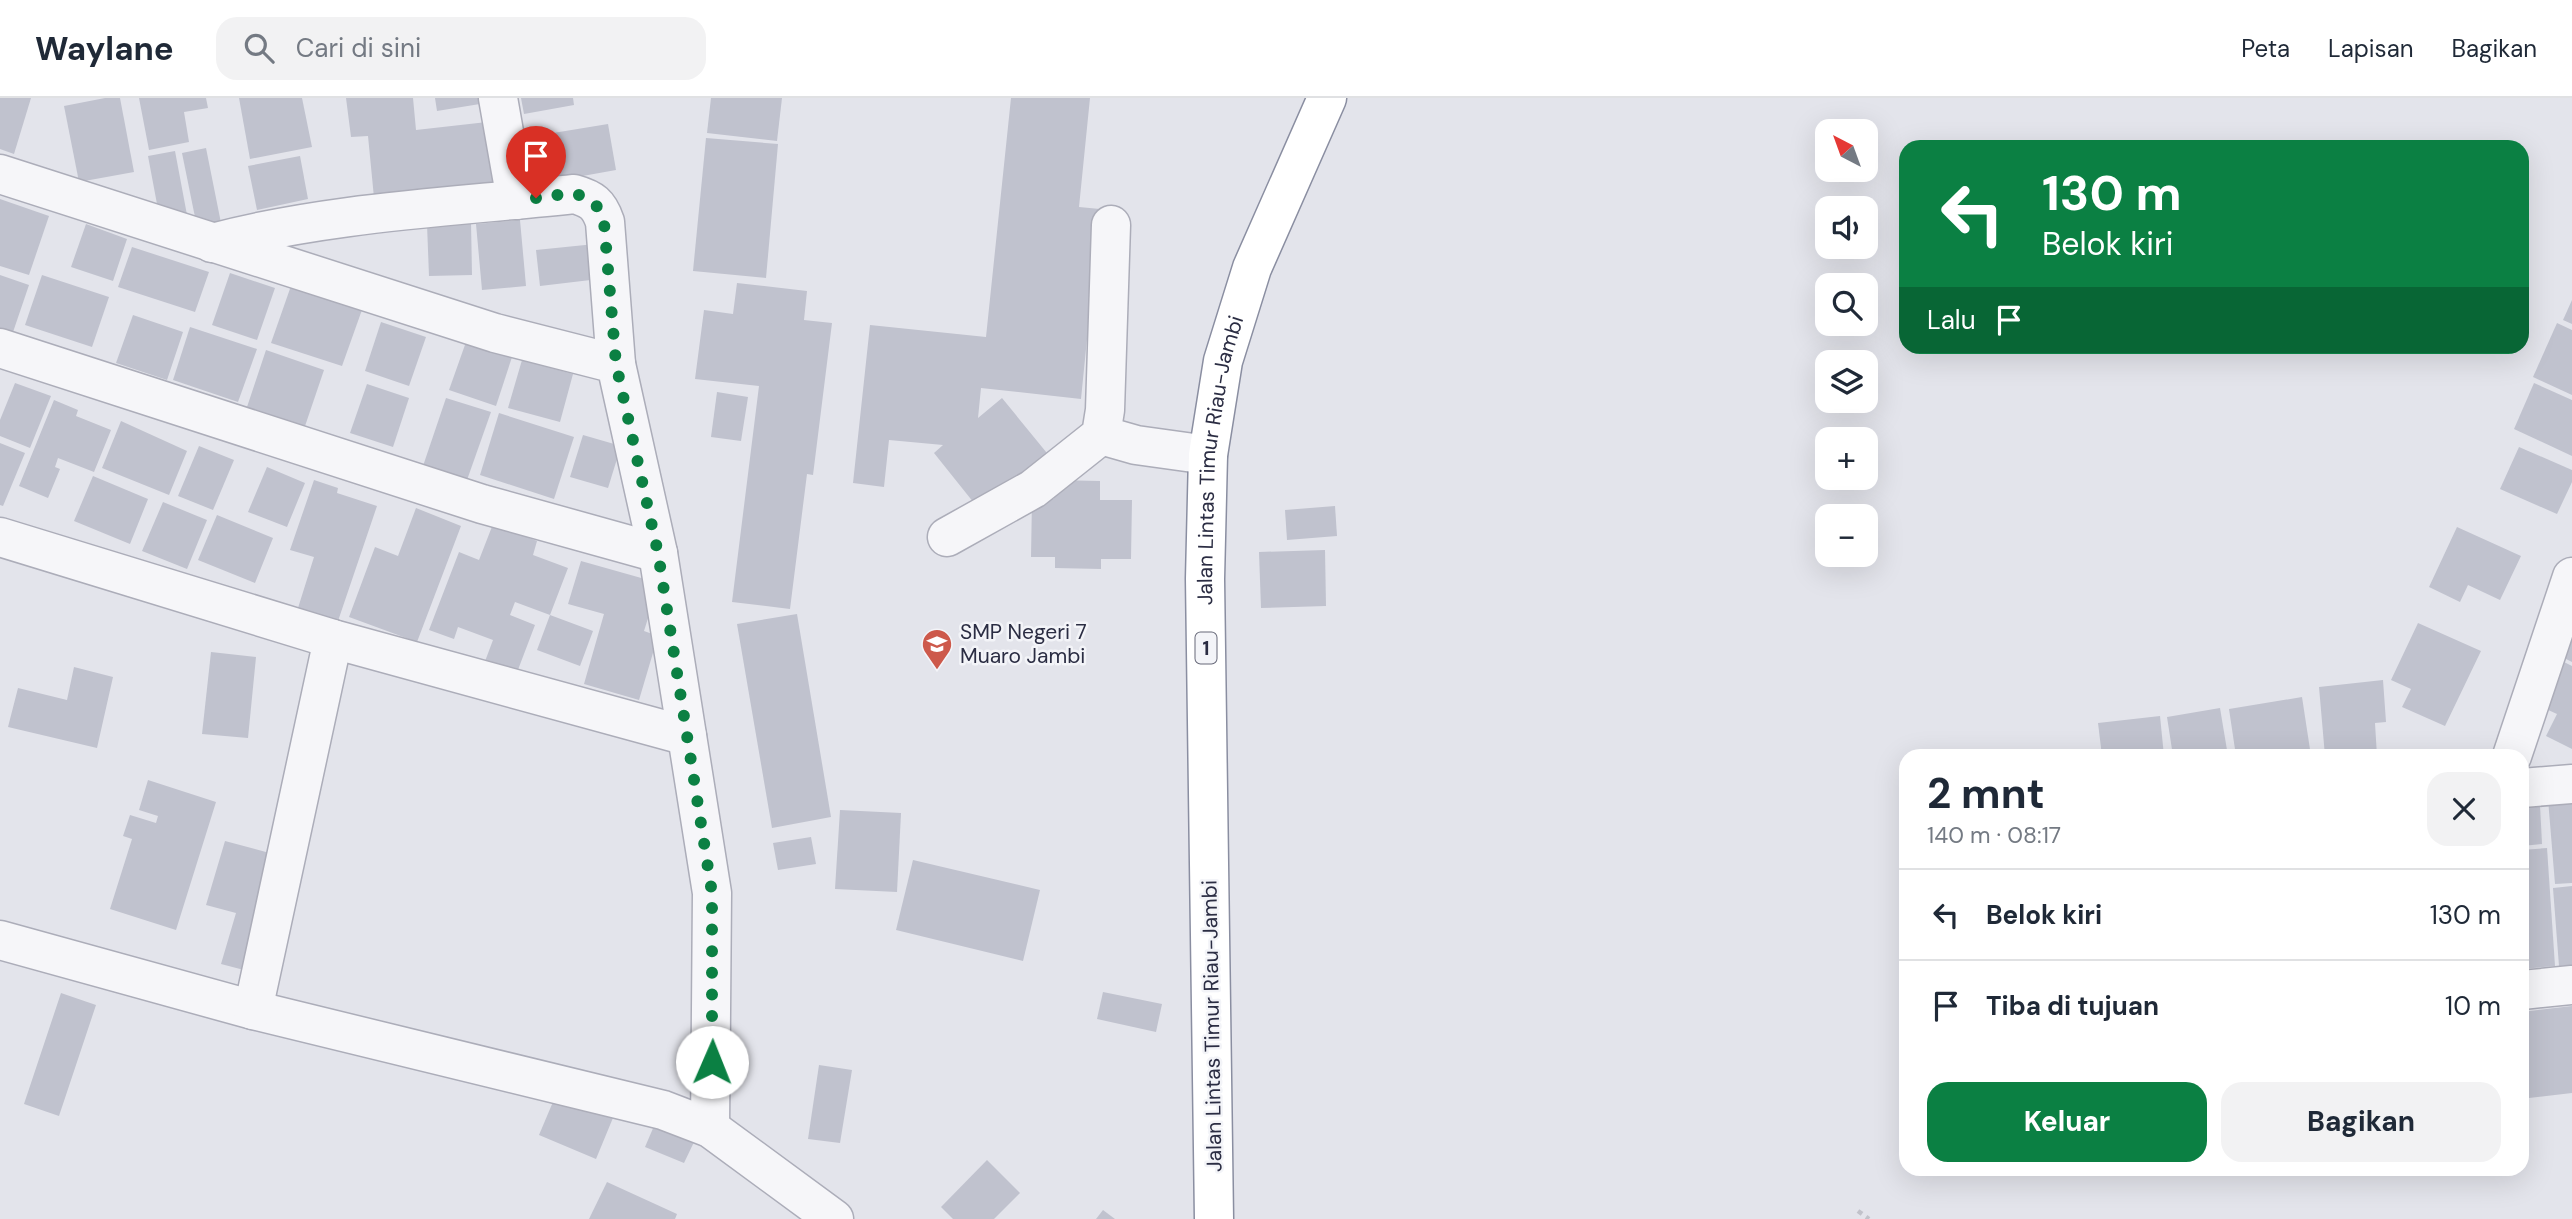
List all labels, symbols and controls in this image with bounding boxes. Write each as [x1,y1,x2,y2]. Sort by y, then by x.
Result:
search box [216,17,706,80]
text: Waylane [35,27,174,70]
icon: search [240,29,278,67]
text: Cari di sini [296,31,421,65]
text: Peta [2241,33,2290,64]
text: Lapisan [2328,33,2413,64]
text: Bagikan [2451,33,2537,64]
north arrow [1815,119,1878,182]
map controls [1815,119,1878,567]
pin [506,126,566,198]
icon: arrive [517,137,555,175]
text: 130 m [2042,161,2182,225]
icon: left [1927,168,2018,259]
button: sound [1815,196,1878,259]
text: Belok kiri [2042,223,2174,265]
button: search [1815,273,1878,336]
icon: arrive [1990,301,2028,339]
text: Lalu [1927,303,1976,337]
street label: Jalan Lintas Timur Riau-Jambi [1191,312,1250,605]
button: layers [1815,350,1878,413]
button: + [1815,427,1878,490]
button: − [1815,504,1878,567]
place label: SMP Negeri 7 Muaro Jambi [960,618,1087,670]
school or university icon: SMP Negeri 7 Muaro Jambi [920,627,954,671]
road number: 1 [1196,632,1216,664]
text: 2 mnt [1927,766,2045,821]
button: close [2427,772,2501,846]
text: 140 m · 08:17 [1927,820,2061,850]
street label: Jalan Lintas Timur Riau-Jambi [1195,880,1229,1172]
icon: left [1927,896,1965,934]
text: Belok kiri [1986,898,2102,932]
text: 130 m [2430,898,2501,932]
icon: arrive [1927,987,1965,1025]
text: Tiba di tujuan [1986,989,2159,1023]
text: 10 m [2445,989,2501,1023]
position arrow [675,1025,749,1099]
button: Keluar [1927,1082,2207,1162]
button: Bagikan [2221,1082,2501,1162]

